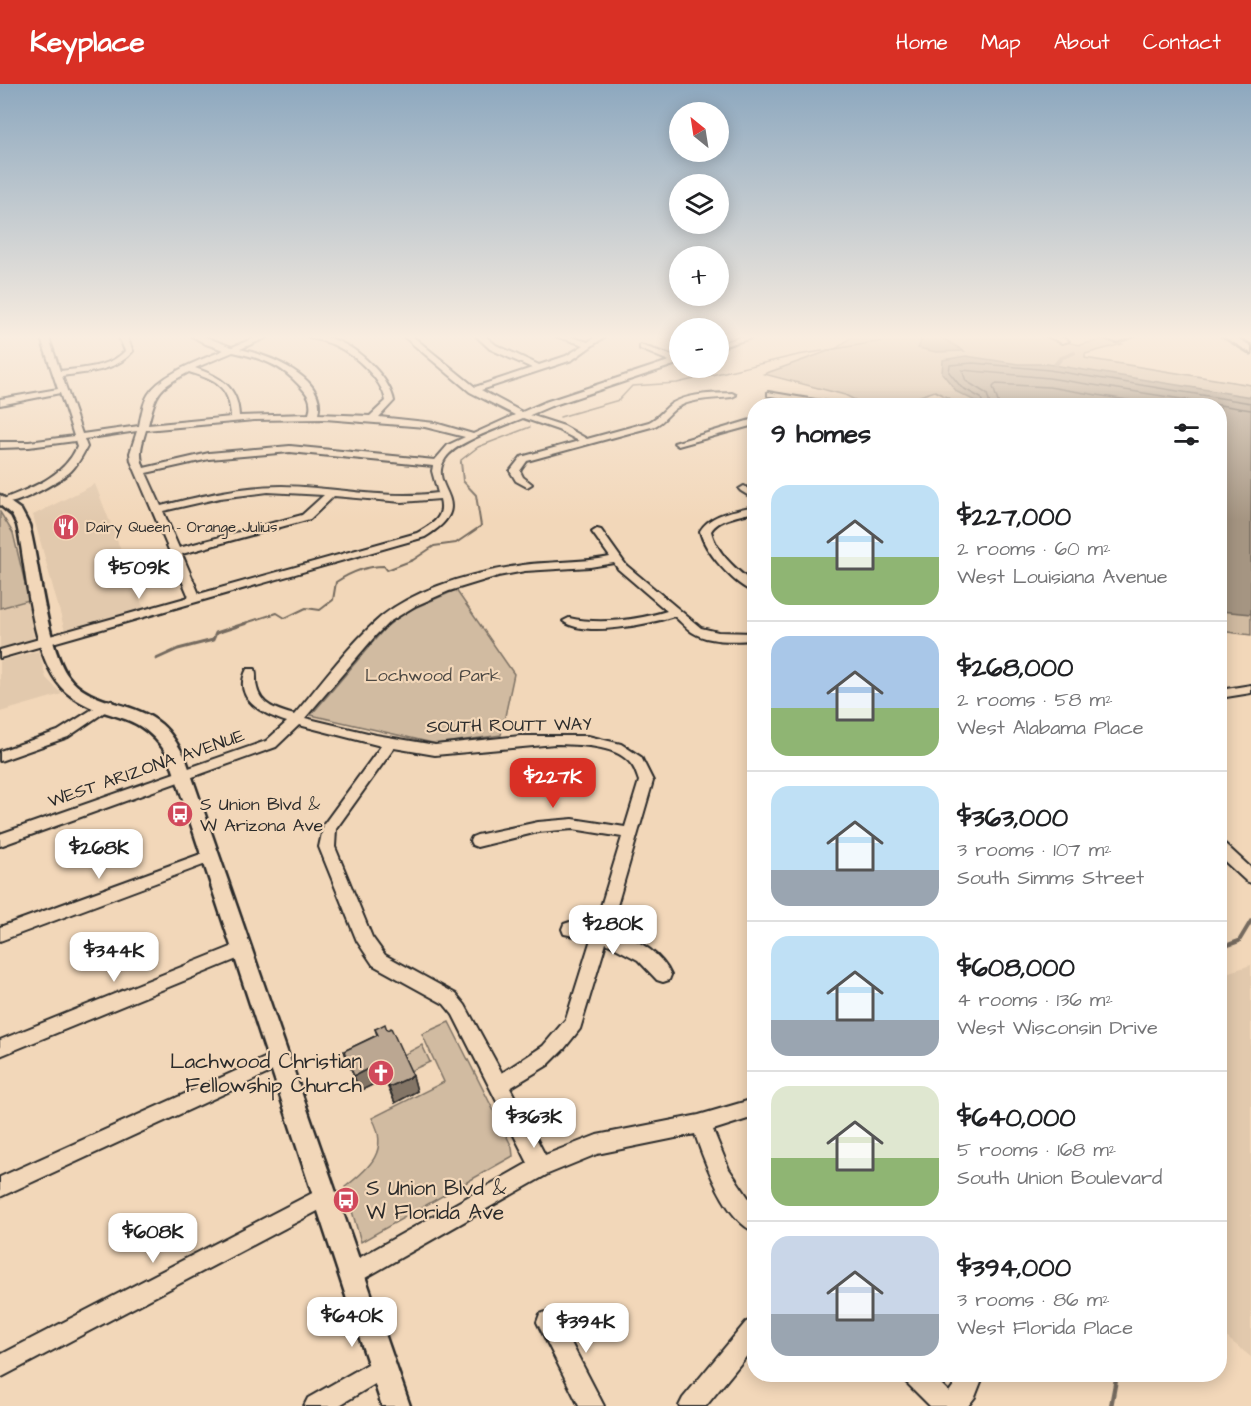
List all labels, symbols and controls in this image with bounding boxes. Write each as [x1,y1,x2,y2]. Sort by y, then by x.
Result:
text: Keyplace [30,23,145,62]
text: Home [896,28,948,57]
text: Map [981,28,1021,57]
text: About [1054,28,1110,57]
text: Contact [1143,28,1221,57]
north arrow [669,102,729,162]
map controls [669,102,729,378]
button: layers [669,174,729,234]
button: + [669,246,729,306]
button: − [669,318,729,378]
text: 9 homes [771,416,871,452]
icon: filters [1170,418,1203,451]
text: $227,000 [957,499,1071,535]
icon: home [819,509,891,581]
restaurant icon: Dairy Queen - Orange Julius [51,512,81,542]
place label: Dairy Queen - Orange Julius [86,517,278,539]
text: 2 rooms · 60 m² [957,535,1111,563]
pin: $509K [97,549,181,600]
text: $509K [108,554,170,582]
text: West Louisiana Avenue [957,563,1167,591]
text: $268,000 [957,650,1073,686]
icon: home [819,660,891,732]
park label: Lochwood Park [365,663,501,688]
text: 2 rooms · 58 m² [957,686,1113,714]
street label: SOUTH ROUTT WAY [426,712,592,739]
text: West Alabama Place [957,714,1144,742]
street label: WEST ARIZONA AVENUE [45,723,248,814]
pin: $227K [511,758,595,809]
text: $227K [524,763,582,791]
place label: S Union Blvd & W Arizona Ave [200,792,324,838]
bus stop icon: S Union Blvd & W Arizona Ave [165,799,195,829]
text: $363,000 [957,800,1068,836]
icon: home [819,810,891,882]
pin: $268K [57,829,141,880]
text: $268K [69,834,129,862]
text: 3 rooms · 107 m² [957,836,1112,864]
text: South Simms Street [957,864,1144,892]
pin: $280K [571,905,655,956]
text: $280K [583,910,643,938]
pin: $344K [72,932,156,983]
text: $344K [84,937,144,965]
text: $608,000 [957,950,1075,986]
icon: home [819,960,891,1032]
text: 4 rooms · 136 m² [957,986,1113,1014]
text: West Wisconsin Drive [957,1014,1158,1042]
place label: Lachwood Christian Fellowship Church [170,1047,363,1101]
church icon: Lachwood Christian Fellowship Church [366,1058,396,1088]
pin: $363K [492,1098,576,1149]
text: $640,000 [957,1100,1076,1136]
text: $363K [506,1103,562,1131]
icon: home [819,1110,891,1182]
text: 5 rooms · 168 m² [957,1136,1116,1164]
text: South Union Boulevard [957,1164,1162,1192]
place label: S Union Blvd & W Florida Ave [366,1174,506,1227]
bus stop icon: S Union Blvd & W Florida Ave [331,1185,361,1215]
pin: $608K [111,1213,195,1264]
text: $608K [122,1218,184,1246]
text: $394,000 [957,1250,1071,1286]
icon: home [819,1260,891,1332]
text: 3 rooms · 86 m² [957,1286,1110,1314]
pin: $640K [310,1297,394,1348]
text: $640K [321,1302,383,1330]
pin: $394K [544,1303,628,1354]
text: $394K [557,1308,615,1336]
text: West Florida Place [957,1314,1133,1342]

